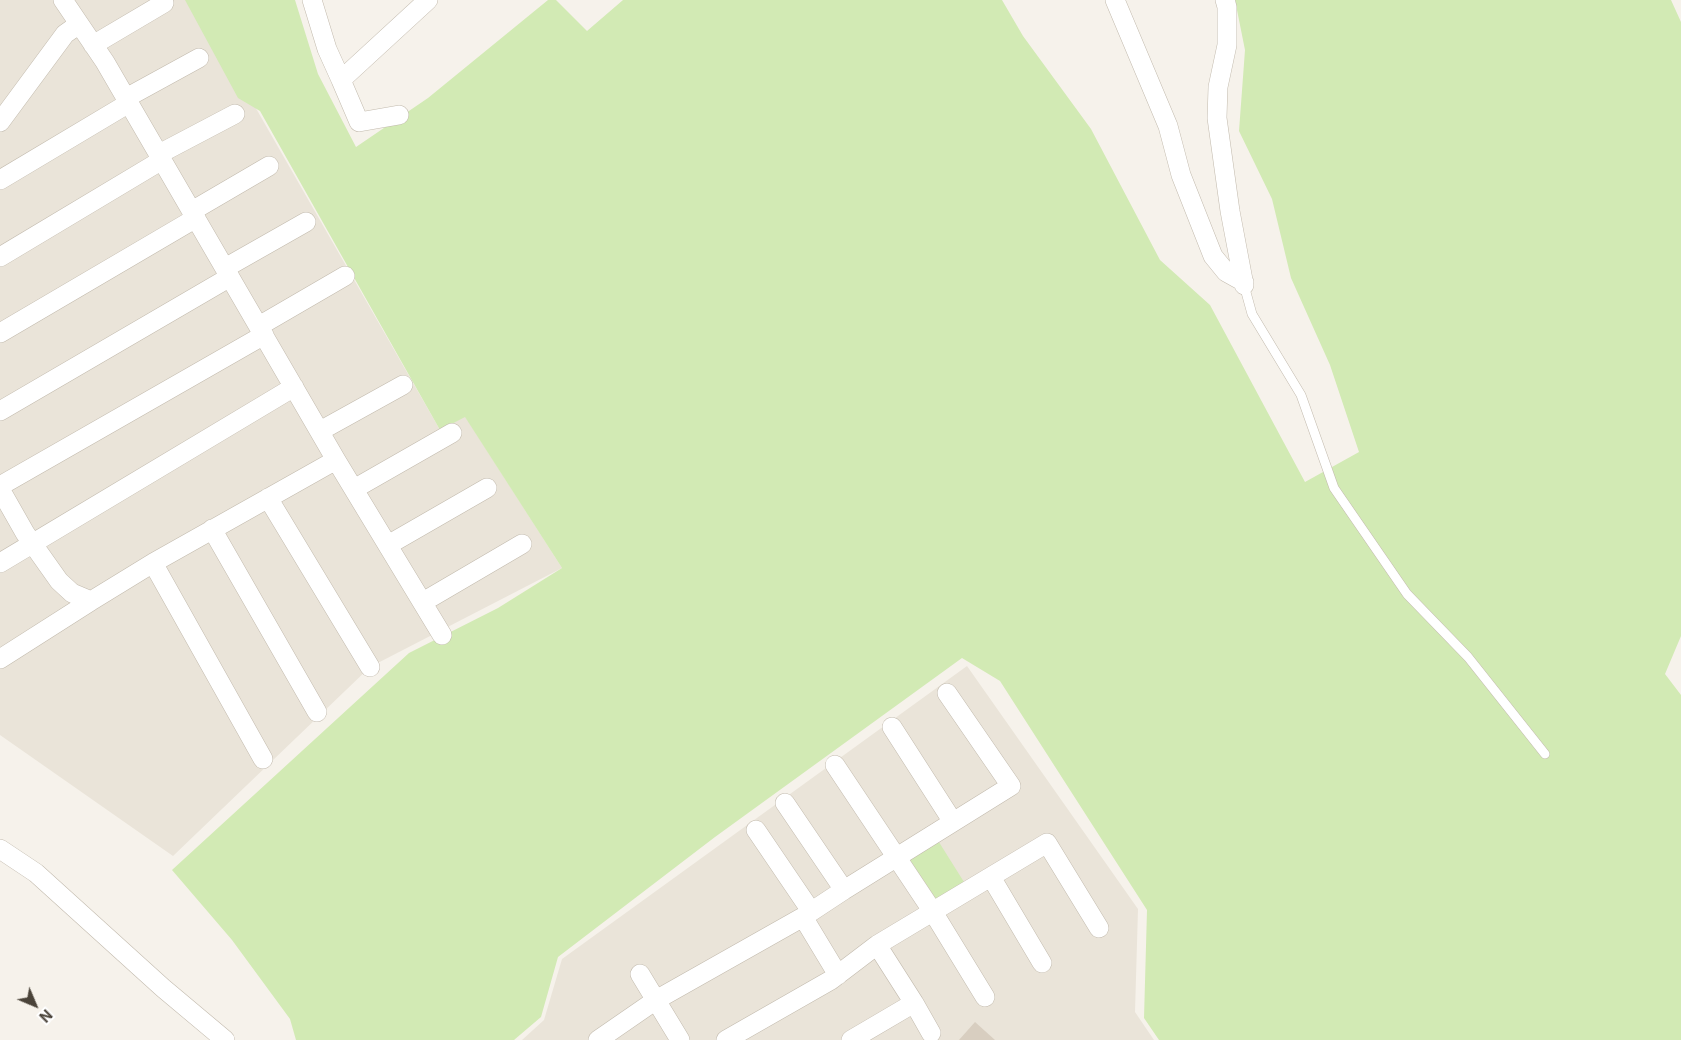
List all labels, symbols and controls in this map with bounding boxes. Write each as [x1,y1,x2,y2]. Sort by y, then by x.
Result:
north arrow [10,980,60,1030]
text: N [36,1006,56,1026]

